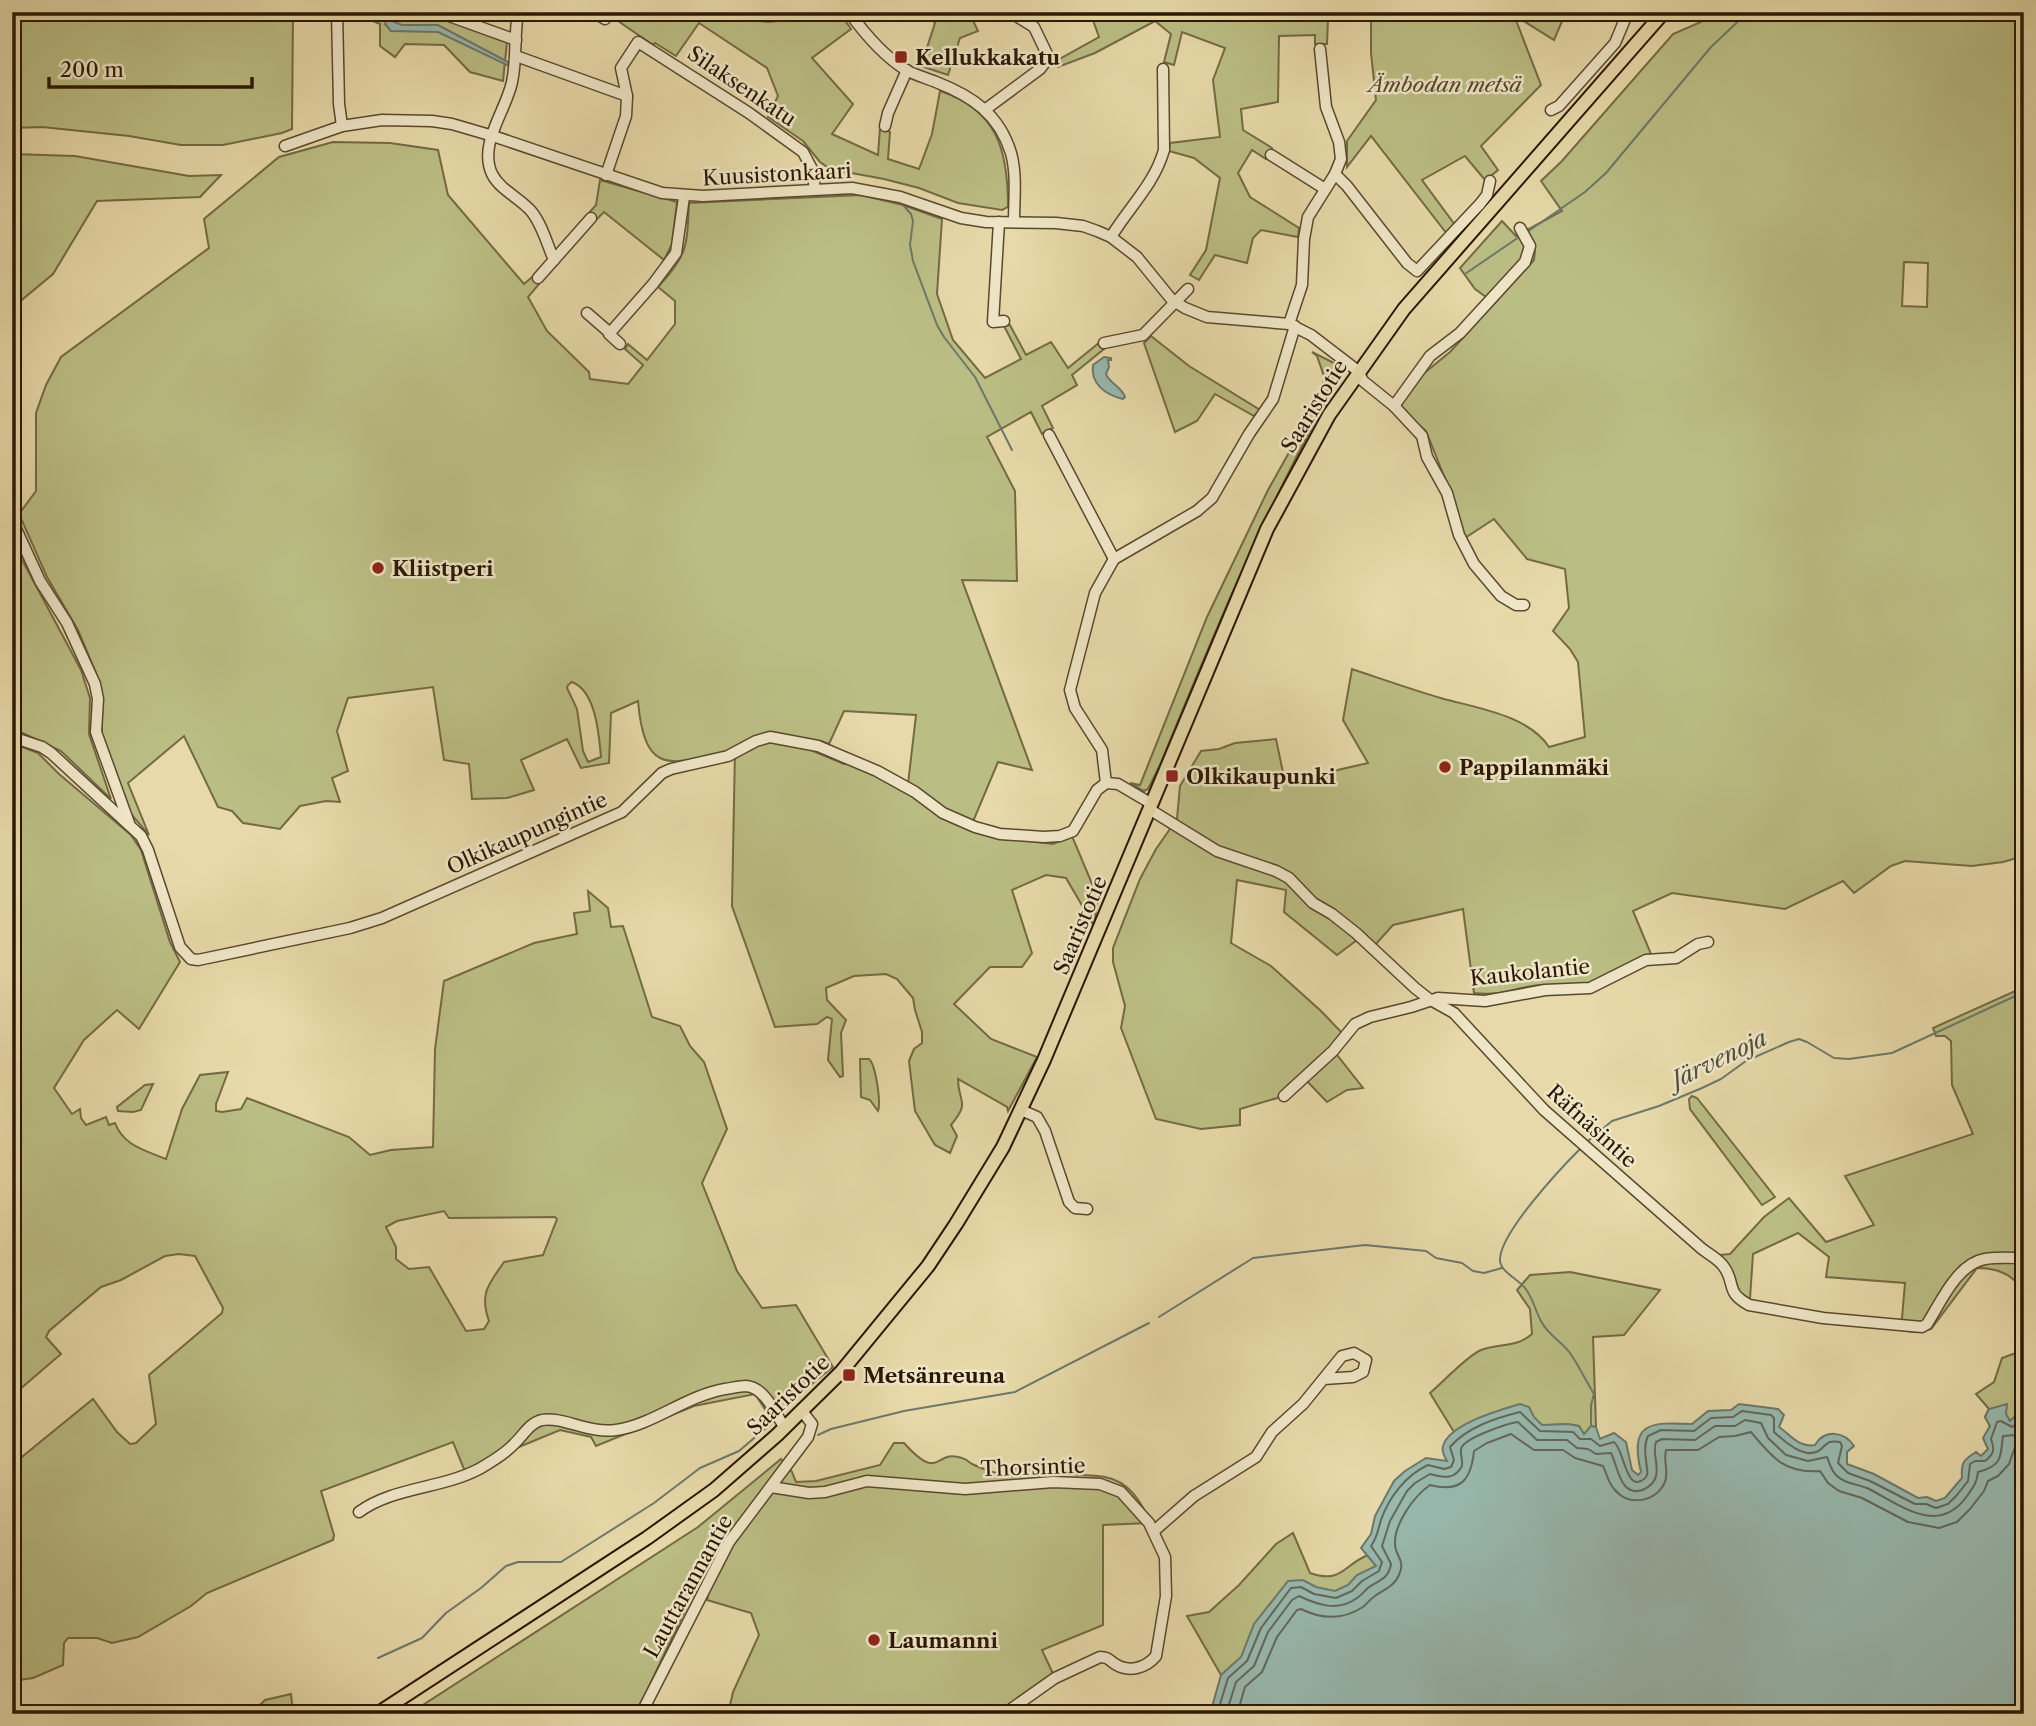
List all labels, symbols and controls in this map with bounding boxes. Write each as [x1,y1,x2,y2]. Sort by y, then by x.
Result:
street label: Silaksenkatu [683,41,801,132]
place label: Kellukkakatu [915,45,1060,70]
scale bar [49,46,252,90]
marker: Kellukkakatu [893,49,909,65]
text: 200 m [60,57,124,82]
park label: Ämbodan metsä [1365,72,1522,97]
street label: Kuusistonkaari [702,158,852,190]
street label: Saaristotie [1276,355,1352,457]
place label: Kliistperi [392,556,494,581]
marker: Kliistperi [370,560,386,576]
place label: Pappilanmäki [1459,755,1610,780]
marker: Pappilanmäki [1437,759,1453,775]
place label: Olkikaupunki [1186,764,1336,789]
marker: Olkikaupunki [1164,768,1180,784]
street label: Olkikaupungintie [443,786,611,880]
street label: Saaristotie [1048,872,1112,978]
street label: Kaukolantie [1469,953,1591,991]
water label: Järvenoja [1660,1024,1772,1097]
street label: Räfnäsintie [1542,1079,1642,1173]
street label: Saaristotie [742,1350,834,1440]
place label: Metsänreuna [863,1363,1006,1388]
marker: Metsänreuna [841,1367,857,1383]
street label: Thorsintie [980,1453,1086,1481]
street label: Lauttarannantie [638,1510,738,1662]
place label: Laumanni [888,1628,998,1653]
marker: Laumanni [866,1632,882,1648]

